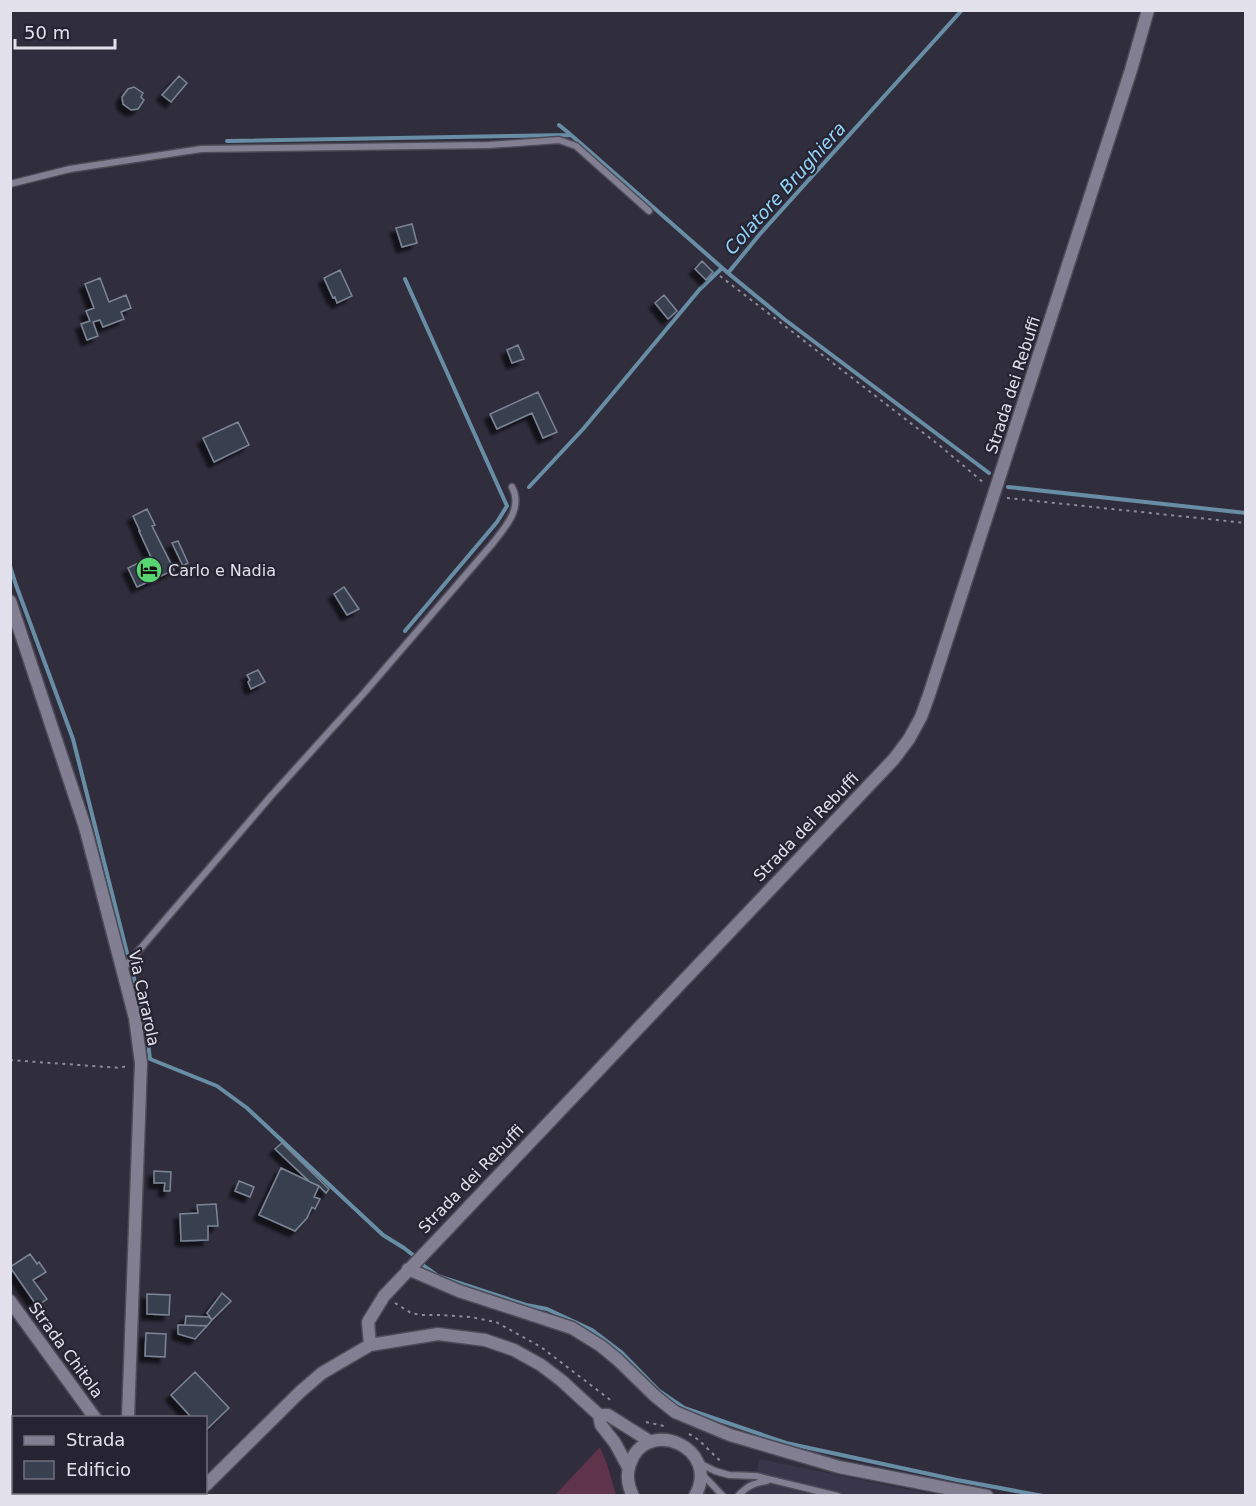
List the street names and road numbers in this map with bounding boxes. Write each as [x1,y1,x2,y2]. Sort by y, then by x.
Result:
street label: Strada dei Rebuffi [982,314,1044,456]
street label: Strada dei Rebuffi [749,769,863,885]
street label: Via Cararola [125,948,163,1048]
street label: Strada dei Rebuffi [414,1121,528,1237]
street label: Strada Chitola [25,1298,107,1402]

